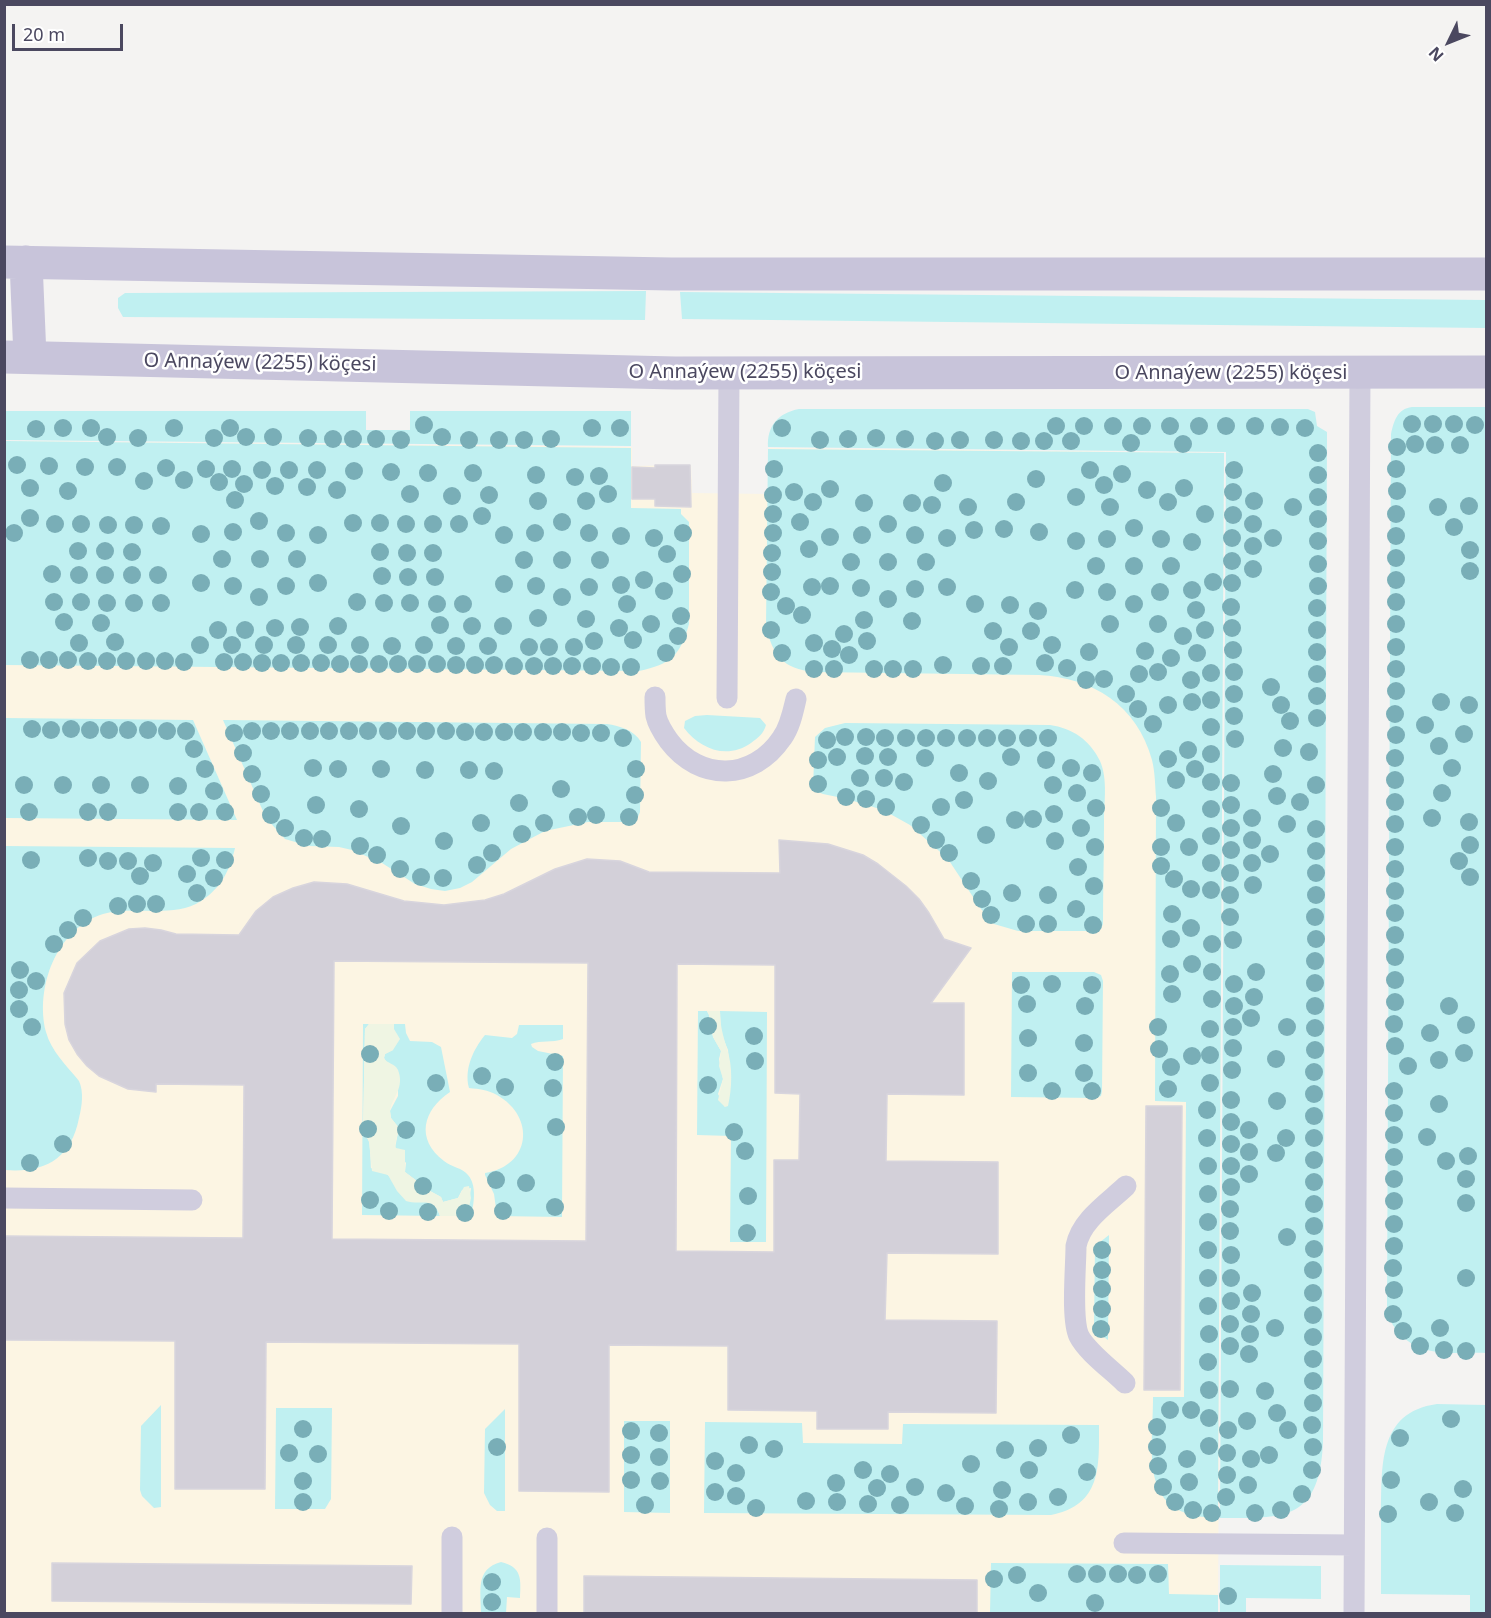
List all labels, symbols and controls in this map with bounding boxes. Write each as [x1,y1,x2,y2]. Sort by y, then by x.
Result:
scale bar [15,12,126,50]
north arrow [1419,12,1479,72]
text: 20 m [23,22,65,46]
text: N [1423,42,1448,67]
street label: O Annaýew (2255) köçesi [143,349,377,377]
street label: O Annaýew (2255) köçesi [629,360,861,384]
street label: O Annaýew (2255) köçesi [1115,361,1347,385]

